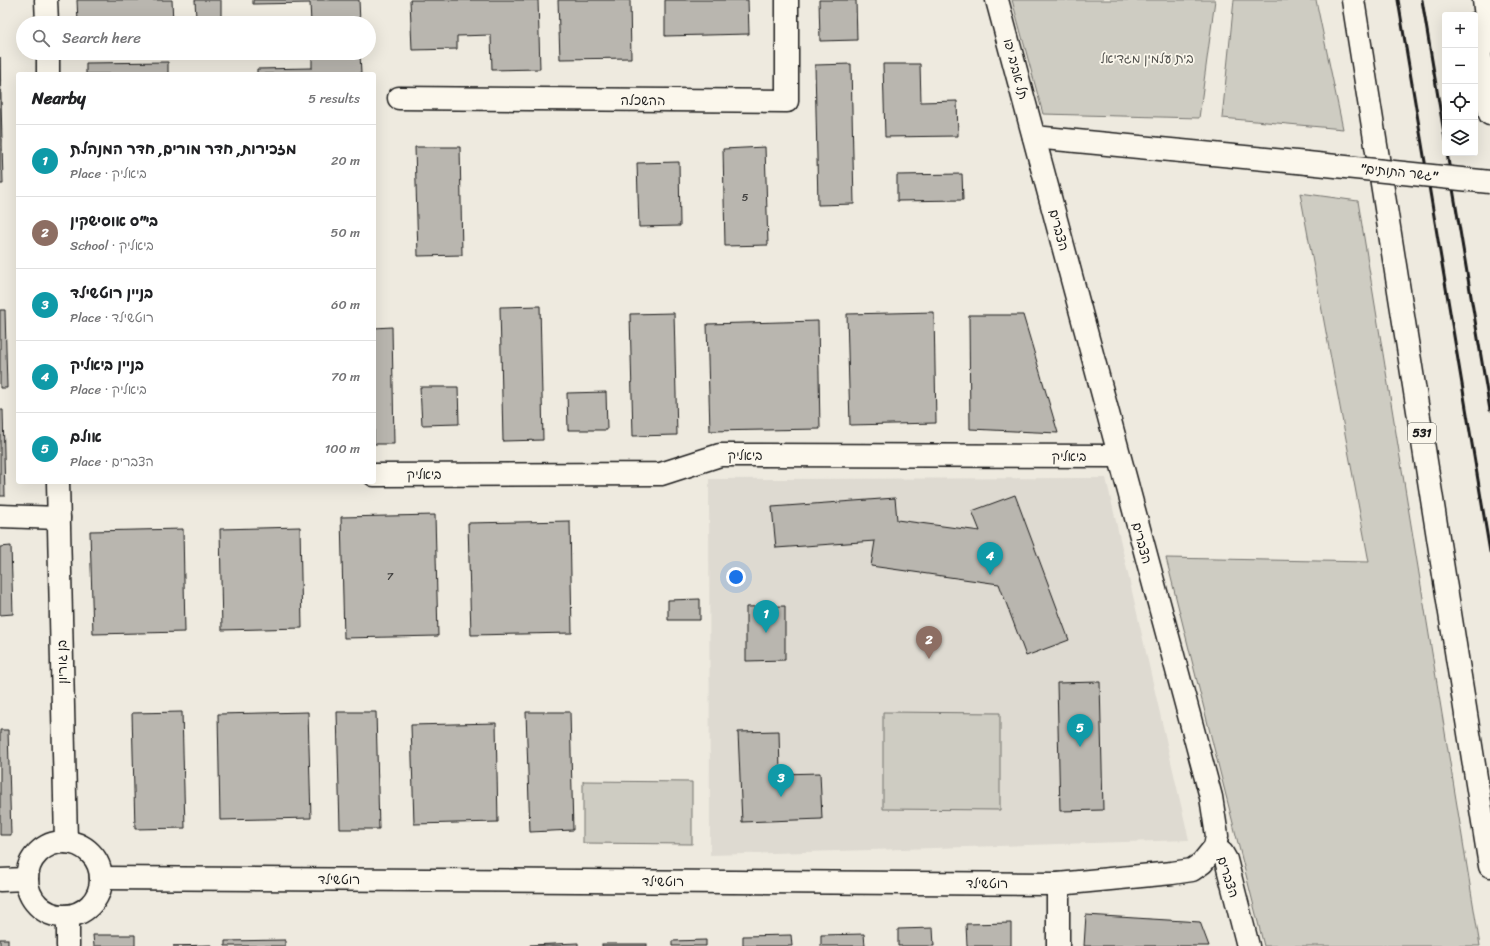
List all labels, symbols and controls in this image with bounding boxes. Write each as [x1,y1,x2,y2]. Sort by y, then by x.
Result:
map controls [1442,12,1478,156]
button: + [1442,12,1478,48]
search box [16,16,376,60]
text: Search here [62,25,141,51]
icon: search [30,27,52,49]
street label: תל אביב יפו [997,36,1035,102]
park label: בית עלמין מגדיאל [1100,47,1194,70]
button: − [1442,48,1478,84]
text: Nearby [32,83,86,113]
button: locate [1442,84,1478,120]
text: 5 results [308,87,360,110]
street label: ההשכלה [621,89,665,112]
button: layers [1442,120,1478,156]
text: מזכירות, חדר מורים, חדר המנהלת [70,136,297,162]
text: 1 [42,149,48,172]
text: 20 m [331,149,360,172]
street label: "גשר התותים" [1359,157,1440,188]
text: Place · ביאליק [70,162,147,185]
house number: 5 [742,188,749,207]
street label: הצברים [1042,207,1076,253]
text: בי"ס אוסישקין [70,208,158,234]
text: 2 [41,221,49,244]
text: 50 m [330,221,360,244]
text: School · ביאליק [70,234,154,257]
text: בניין רוטשילד [70,280,153,306]
text: 3 [41,293,49,316]
text: 60 m [331,293,360,316]
text: Place · רוטשילד [70,306,154,329]
text: בניין ביאליק [70,352,144,378]
text: 4 [41,365,49,388]
text: 70 m [331,365,360,388]
text: Place · ביאליק [70,378,147,401]
road number: 531 [1408,423,1436,443]
text: אולם [70,424,102,450]
text: 5 [41,437,49,460]
text: 100 m [325,437,360,460]
street label: ביאליק [727,444,763,467]
street label: ביאליק [1051,445,1087,468]
text: Place · הצברים [70,450,154,473]
street label: ביאליק [406,463,442,486]
street label: הצברים [1125,520,1159,566]
pin: 4 [977,542,1003,575]
house number: 7 [387,567,394,586]
your location [726,567,746,587]
pin: 1 [753,600,779,633]
pin: 2 [916,626,942,659]
street label: בן גוריון [50,640,74,684]
pin: 5 [1067,714,1093,747]
pin: 3 [768,764,794,797]
street label: הצברים [1211,853,1245,901]
street label: רוטשילד [318,868,360,891]
street label: רוטשילד [642,870,684,893]
street label: רוטשילד [966,872,1008,895]

